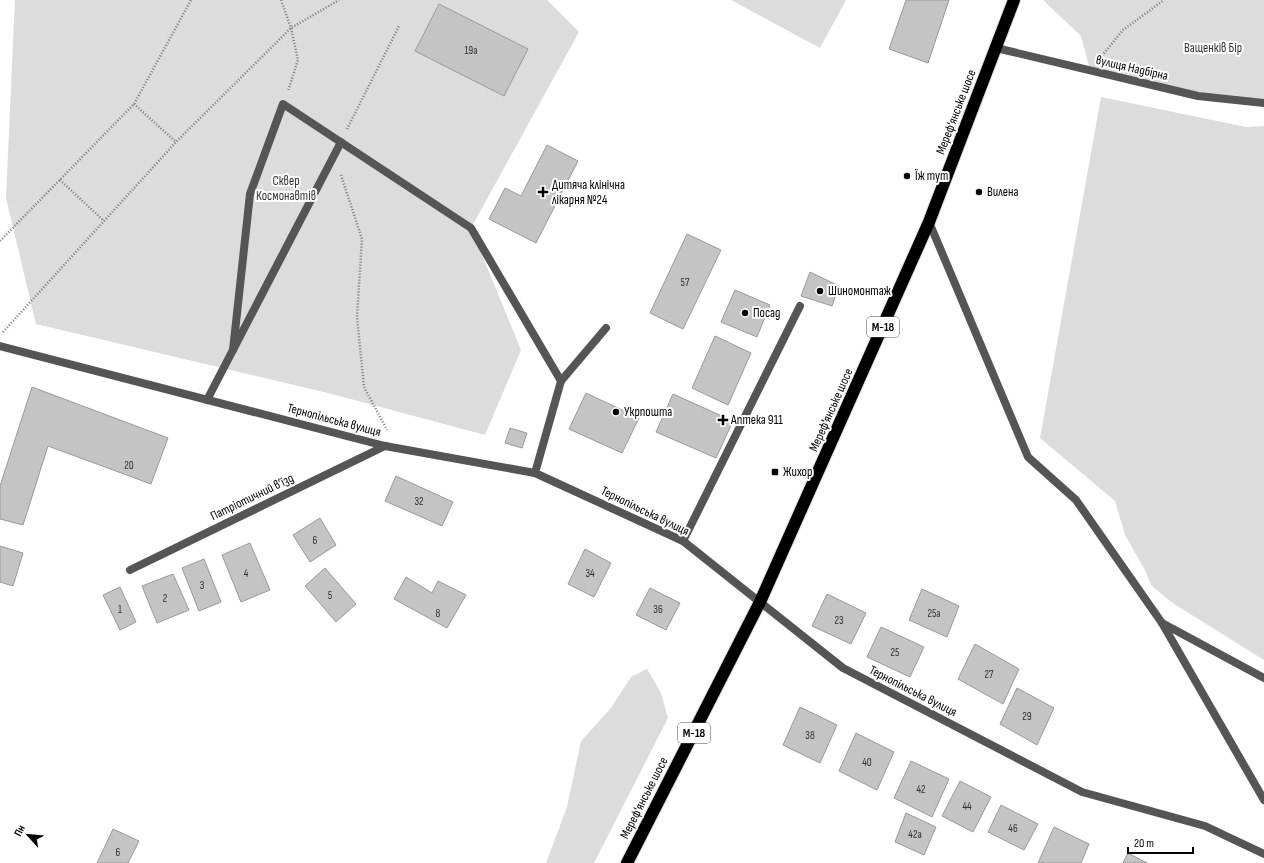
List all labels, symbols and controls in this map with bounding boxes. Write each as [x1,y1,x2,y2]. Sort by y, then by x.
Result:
park label: Ващенків Бір [1184,40,1242,56]
house number: 19а [465,44,477,57]
street label: вулиця Надбірна [1094,52,1170,84]
street label: Мереф'янське шосе [932,67,980,157]
place label: Їж тут [914,168,948,184]
marker: Їж тут [902,171,912,181]
park label: Сквер Космонавтів [256,173,316,204]
place label: Дитяча клінічна лікарня №24 [552,177,625,208]
place label: Вилена [987,184,1018,200]
marker: Дитяча клінічна лікарня №24 [537,186,549,198]
marker: Вилена [974,187,984,197]
house number: 57 [681,276,690,289]
place label: Шиномонтаж [828,283,891,299]
marker: Шиномонтаж [815,286,825,296]
place label: Посад [753,305,780,321]
marker: Посад [740,308,750,318]
road number: М-18 [867,317,899,337]
street label: Мереф'янське шосе [805,366,857,454]
street label: Тернопільська вулиця [285,400,383,440]
place label: Укрпошта [624,404,672,420]
marker: Укрпошта [611,407,621,417]
place label: Аптека 911 [730,412,783,428]
marker: Аптека 911 [718,415,728,425]
house number: 20 [124,459,134,472]
place label: Жихор [783,464,812,480]
marker: Жихор [770,467,780,477]
street label: Патріотичний в’їзд [208,470,296,524]
street label: Тернопільська вулиця [598,483,692,539]
house number: 32 [414,495,424,508]
house number: 6 [313,534,318,547]
house number: 4 [244,567,249,580]
house number: 34 [585,567,595,580]
house number: 3 [200,579,205,592]
house number: 5 [328,589,332,602]
house number: 2 [163,592,168,605]
house number: 1 [118,603,122,616]
house number: 36 [653,603,663,616]
house number: 8 [436,607,441,620]
house number: 25а [927,607,941,620]
house number: 23 [834,614,844,627]
house number: 25 [891,646,899,659]
street label: Тернопільська вулиця [866,662,960,720]
house number: 27 [985,668,994,681]
house number: 29 [1022,710,1032,723]
road number: М-18 [678,723,710,743]
house number: 38 [805,729,815,742]
street label: Мереф'янське шосе [617,754,671,842]
house number: 40 [862,756,872,769]
house number: 42 [916,783,926,796]
house number: 44 [962,800,972,813]
north arrow [8,815,48,855]
house number: 46 [1008,822,1018,835]
text: Пн [11,823,28,838]
house number: 42а [908,828,922,841]
scale bar [1128,829,1193,855]
text: 20 m [1134,836,1154,851]
house number: 6 [116,846,121,859]

